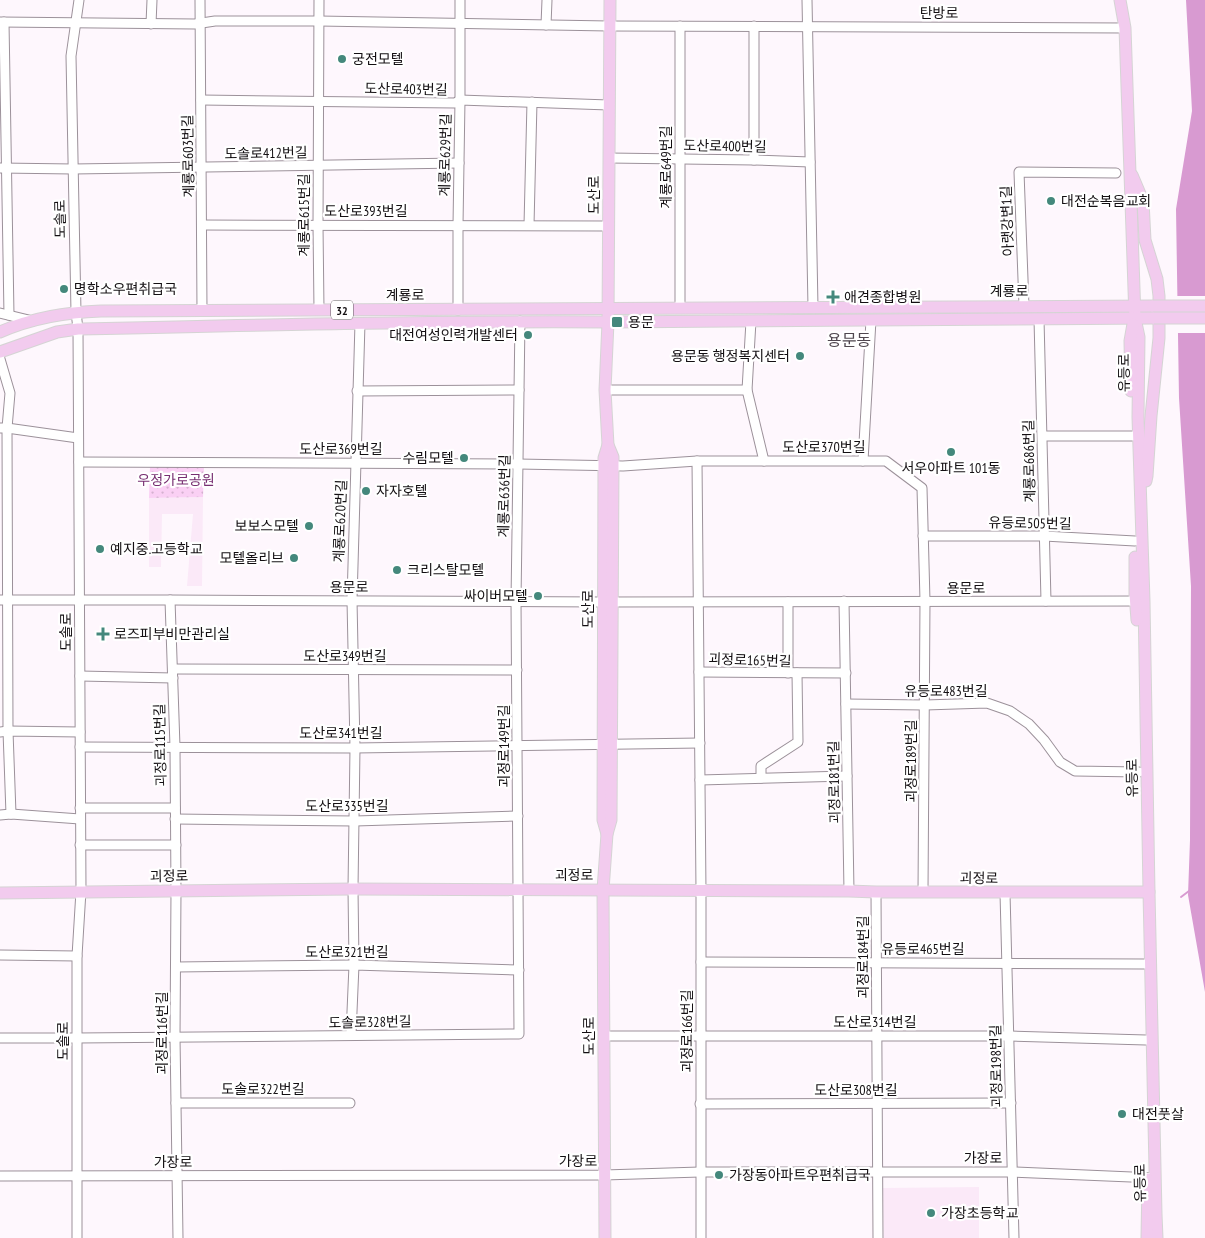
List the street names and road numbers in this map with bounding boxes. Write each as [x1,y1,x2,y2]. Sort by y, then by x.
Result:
street label: 탄방로 [920,4,958,22]
street label: 도산로403번길 [364,79,448,99]
street label: 계룡로629번길 [435,113,455,197]
street label: 계룡로603번길 [178,114,198,198]
street label: 계룡로649번길 [657,125,675,209]
street label: 도산로400번길 [683,136,767,156]
street label: 도솔로412번길 [224,143,308,163]
street label: 계룡로615번길 [295,173,313,257]
street label: 도산로 [585,176,603,214]
street label: 아랫강변1길 [997,185,1017,257]
street label: 도솔로 [51,199,69,238]
street label: 도산로393번길 [324,202,408,220]
street label: 계룡로 [990,282,1028,300]
street label: 계룡로 [386,286,424,304]
road number: 32 [331,300,353,320]
street label: 유등로 [1115,354,1133,392]
street label: 계룡로686번길 [1019,419,1039,503]
street label: 도산로370번길 [782,438,866,456]
street label: 도산로369번길 [299,440,383,458]
street label: 계룡로636번길 [494,454,514,538]
street label: 계룡로620번길 [330,479,350,563]
street label: 유등로505번길 [988,513,1072,533]
street label: 용문로 [330,578,368,596]
street label: 용문로 [947,579,985,597]
street label: 도산로 [579,590,597,628]
street label: 도솔로 [57,613,75,651]
street label: 도산로349번길 [303,647,387,665]
street label: 괴정로165번길 [708,650,792,670]
street label: 유등로483번길 [904,682,988,700]
street label: 괴정로115번길 [150,703,170,787]
street label: 괴정로149번길 [495,704,513,788]
street label: 괴정로189번길 [902,719,920,803]
street label: 도산로341번길 [299,724,383,742]
street label: 괴정로181번길 [824,740,844,824]
street label: 유등로 [1123,758,1141,797]
street label: 도산로335번길 [305,797,389,815]
street label: 괴정로 [555,866,593,884]
street label: 괴정로 [150,867,189,885]
street label: 괴정로 [960,869,999,887]
street label: 괴정로184번길 [854,915,872,999]
street label: 유등로465번길 [881,940,965,958]
street label: 도산로321번길 [305,943,389,961]
street label: 괴정로166번길 [678,989,696,1073]
street label: 괴정로116번길 [153,991,171,1075]
street label: 도솔로328번길 [328,1012,412,1032]
street label: 도산로314번길 [833,1013,917,1031]
street label: 도산로 [580,1017,598,1055]
street label: 도솔로 [54,1022,72,1060]
street label: 괴정로198번길 [986,1024,1006,1108]
street label: 도솔로322번길 [221,1080,305,1098]
street label: 도산로308번길 [814,1081,898,1099]
street label: 가장로 [964,1149,1002,1167]
street label: 가장로 [559,1152,597,1170]
street label: 가장로 [154,1153,192,1171]
street label: 유등로 [1131,1163,1149,1202]

